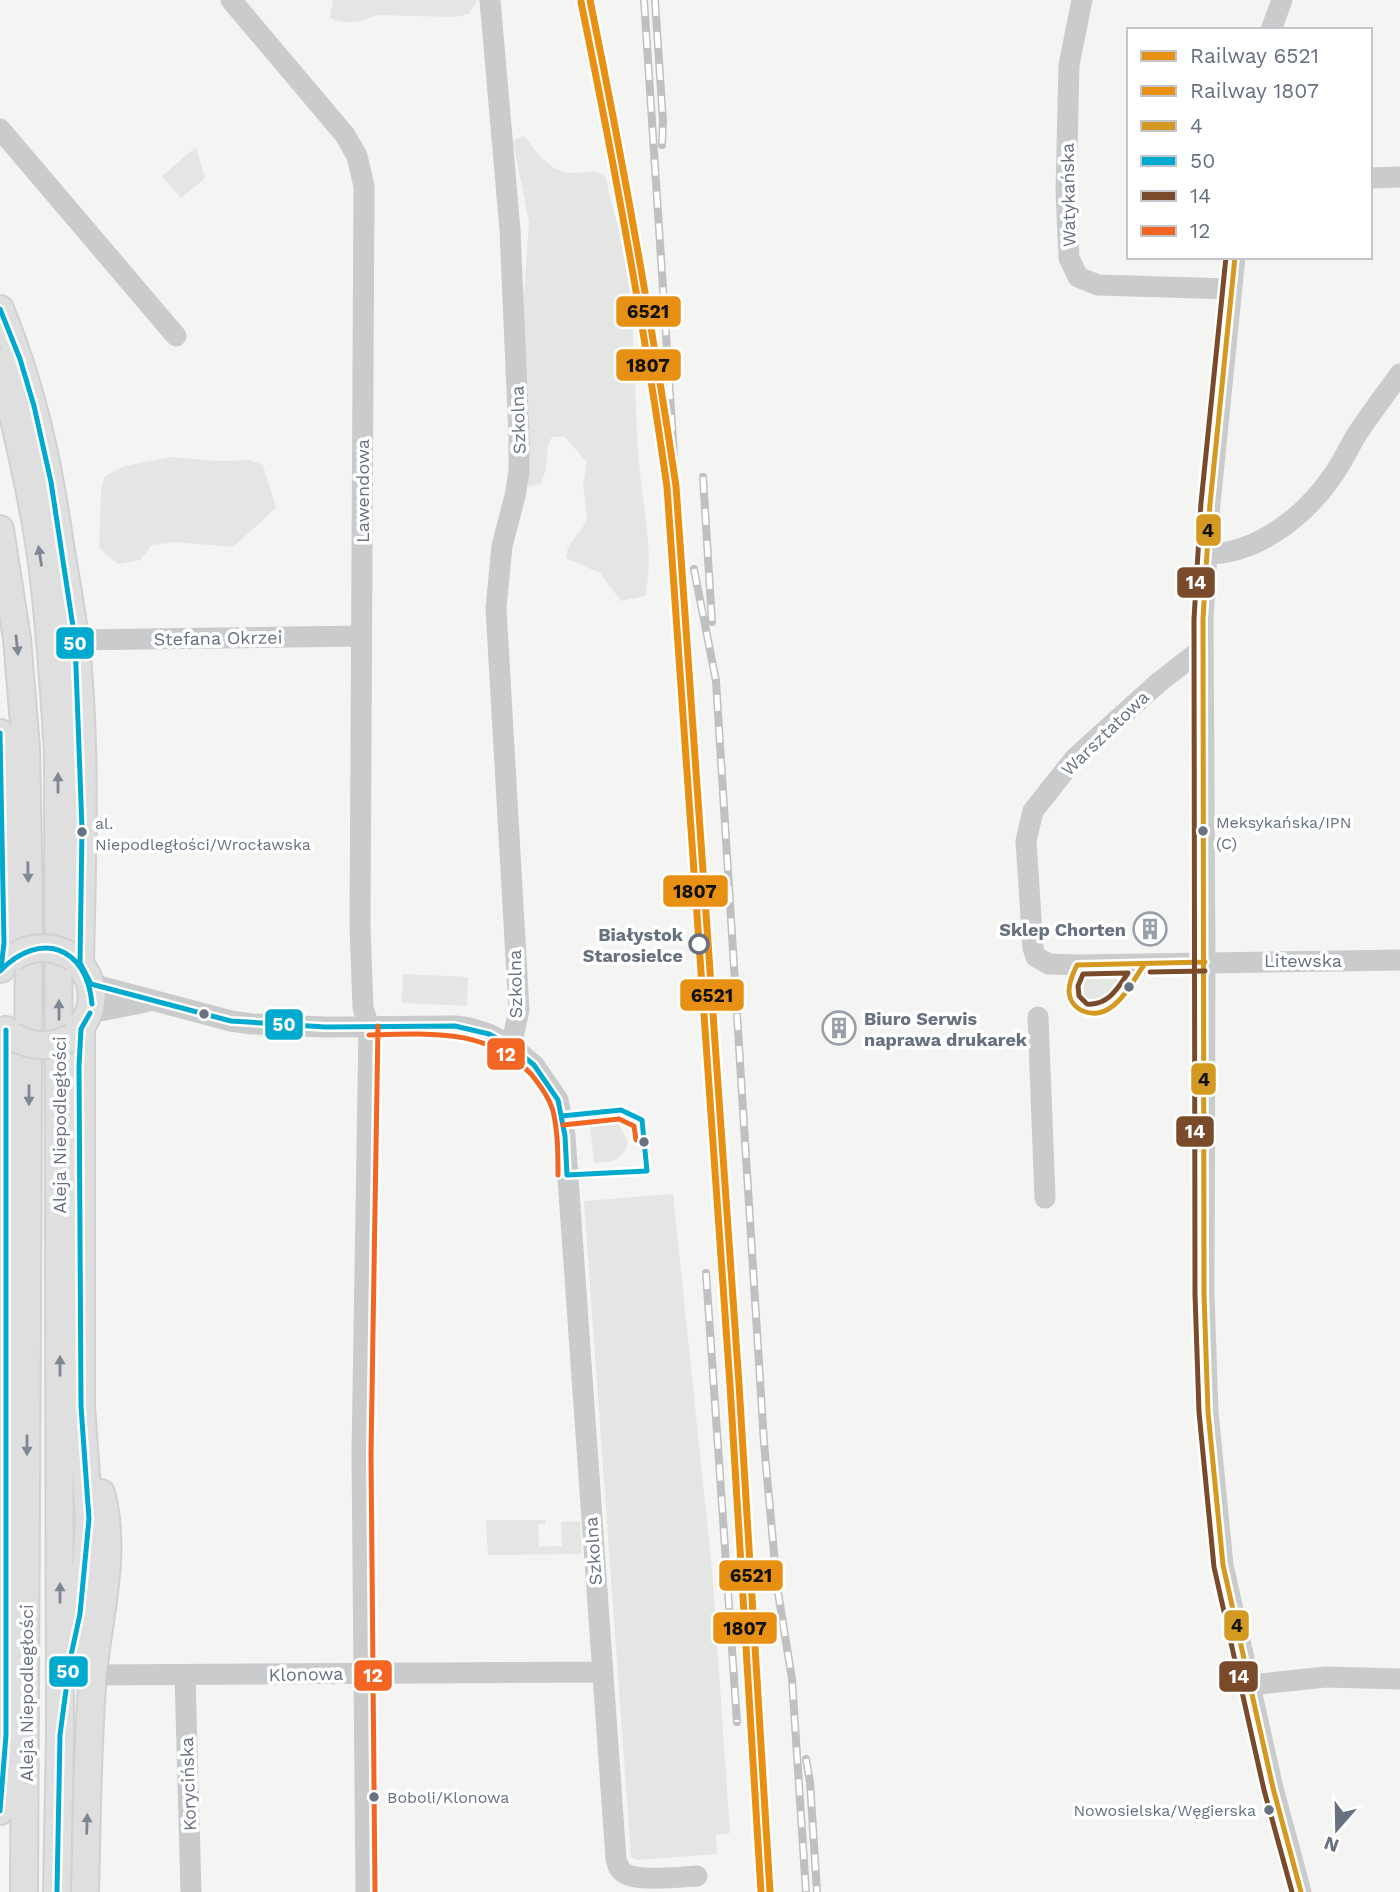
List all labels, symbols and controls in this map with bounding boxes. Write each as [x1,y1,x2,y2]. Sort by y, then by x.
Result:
legend [1127,28,1372,259]
text: Railway 6521 [1190,43,1319,68]
text: Railway 1807 [1190,78,1319,103]
text: 4 [1190,113,1203,138]
street label: Watykańska [1057,143,1079,247]
text: 50 [1190,148,1215,173]
text: 14 [1190,183,1211,208]
text: 12 [1190,218,1210,243]
line badge: 6521 [615,295,682,328]
text: 6521 [627,300,669,323]
line badge: 1807 [615,348,682,382]
text: 1807 [626,354,670,377]
street label: Szkolna [506,385,530,455]
street label: Lawendowa [352,439,373,543]
line badge: 4 [1195,513,1222,547]
text: 4 [1202,519,1214,542]
one-way arrow [34,545,45,567]
line badge: 14 [1176,566,1216,599]
text: 14 [1186,571,1206,594]
line badge: 50 [55,626,95,660]
street label: Stefana Okrzei [153,626,283,650]
text: 50 [63,632,87,655]
one-way arrow [12,634,23,656]
street label: Warsztatowa [1057,686,1153,780]
one-way arrow [52,771,64,793]
place label: Meksykańska/IPN (C) [1216,813,1351,853]
place label: al. Niepodległości/Wrocławska [95,814,311,854]
marker: Meksykańska/IPN (C) [1196,824,1210,838]
marker: al. Niepodległości/Wrocławska [75,825,89,839]
one-way arrow [23,861,34,883]
line badge: 1807 [662,874,729,908]
text: 1807 [673,880,717,903]
building icon: Sklep Chorten [1131,910,1169,948]
place label: Sklep Chorten [999,919,1126,940]
place label: Białystok Starosielce [583,924,684,966]
marker: Białystok Starosielce [689,934,709,954]
street label: Szkolna [504,950,526,1018]
street label: Litewska [1264,950,1342,971]
line badge: 6521 [679,978,745,1012]
unlabelled marker [1122,980,1136,994]
text: 6521 [691,984,733,1007]
one-way arrow [53,999,65,1021]
unlabelled marker [197,1007,211,1021]
line badge: 50 [264,1008,304,1041]
place label: Biuro Serwis naprawa drukarek [864,1008,1028,1050]
building icon: Biuro Serwis naprawa drukarek [820,1009,858,1047]
text: 50 [272,1013,296,1036]
street label: Aleja Niepodległości [49,1036,70,1214]
line badge: 12 [486,1037,526,1071]
text: 12 [496,1043,516,1066]
line badge: 4 [1190,1062,1217,1096]
text: 4 [1198,1068,1210,1091]
one-way arrow [23,1085,35,1107]
line badge: 14 [1175,1115,1215,1148]
text: 14 [1185,1120,1205,1143]
unlabelled marker [637,1135,651,1149]
one-way arrow [54,1354,66,1376]
one-way arrow [21,1435,33,1457]
street label: Szkolna [580,1516,606,1586]
line badge: 6521 [718,1559,784,1592]
text: 6521 [730,1564,772,1587]
one-way arrow [54,1582,66,1604]
street label: Aleja Niepodległości [16,1604,37,1782]
line badge: 4 [1223,1609,1250,1642]
line badge: 1807 [712,1611,778,1645]
text: 4 [1231,1614,1243,1637]
text: 1807 [723,1617,767,1640]
line badge: 50 [48,1655,89,1688]
line badge: 12 [353,1659,393,1692]
text: 50 [56,1660,80,1683]
line badge: 14 [1218,1660,1259,1693]
street label: Klonowa [268,1663,344,1685]
text: 12 [363,1664,383,1687]
text: 14 [1229,1665,1249,1688]
street label: Korycińska [176,1737,200,1831]
place label: Boboli/Klonowa [387,1788,509,1807]
marker: Boboli/Klonowa [367,1790,381,1804]
north arrow [1302,1794,1372,1864]
place label: Nowosielska/Węgierska [1073,1801,1256,1820]
marker: Nowosielska/Węgierska [1262,1803,1276,1817]
one-way arrow [82,1813,93,1835]
text: N [1321,1831,1342,1858]

